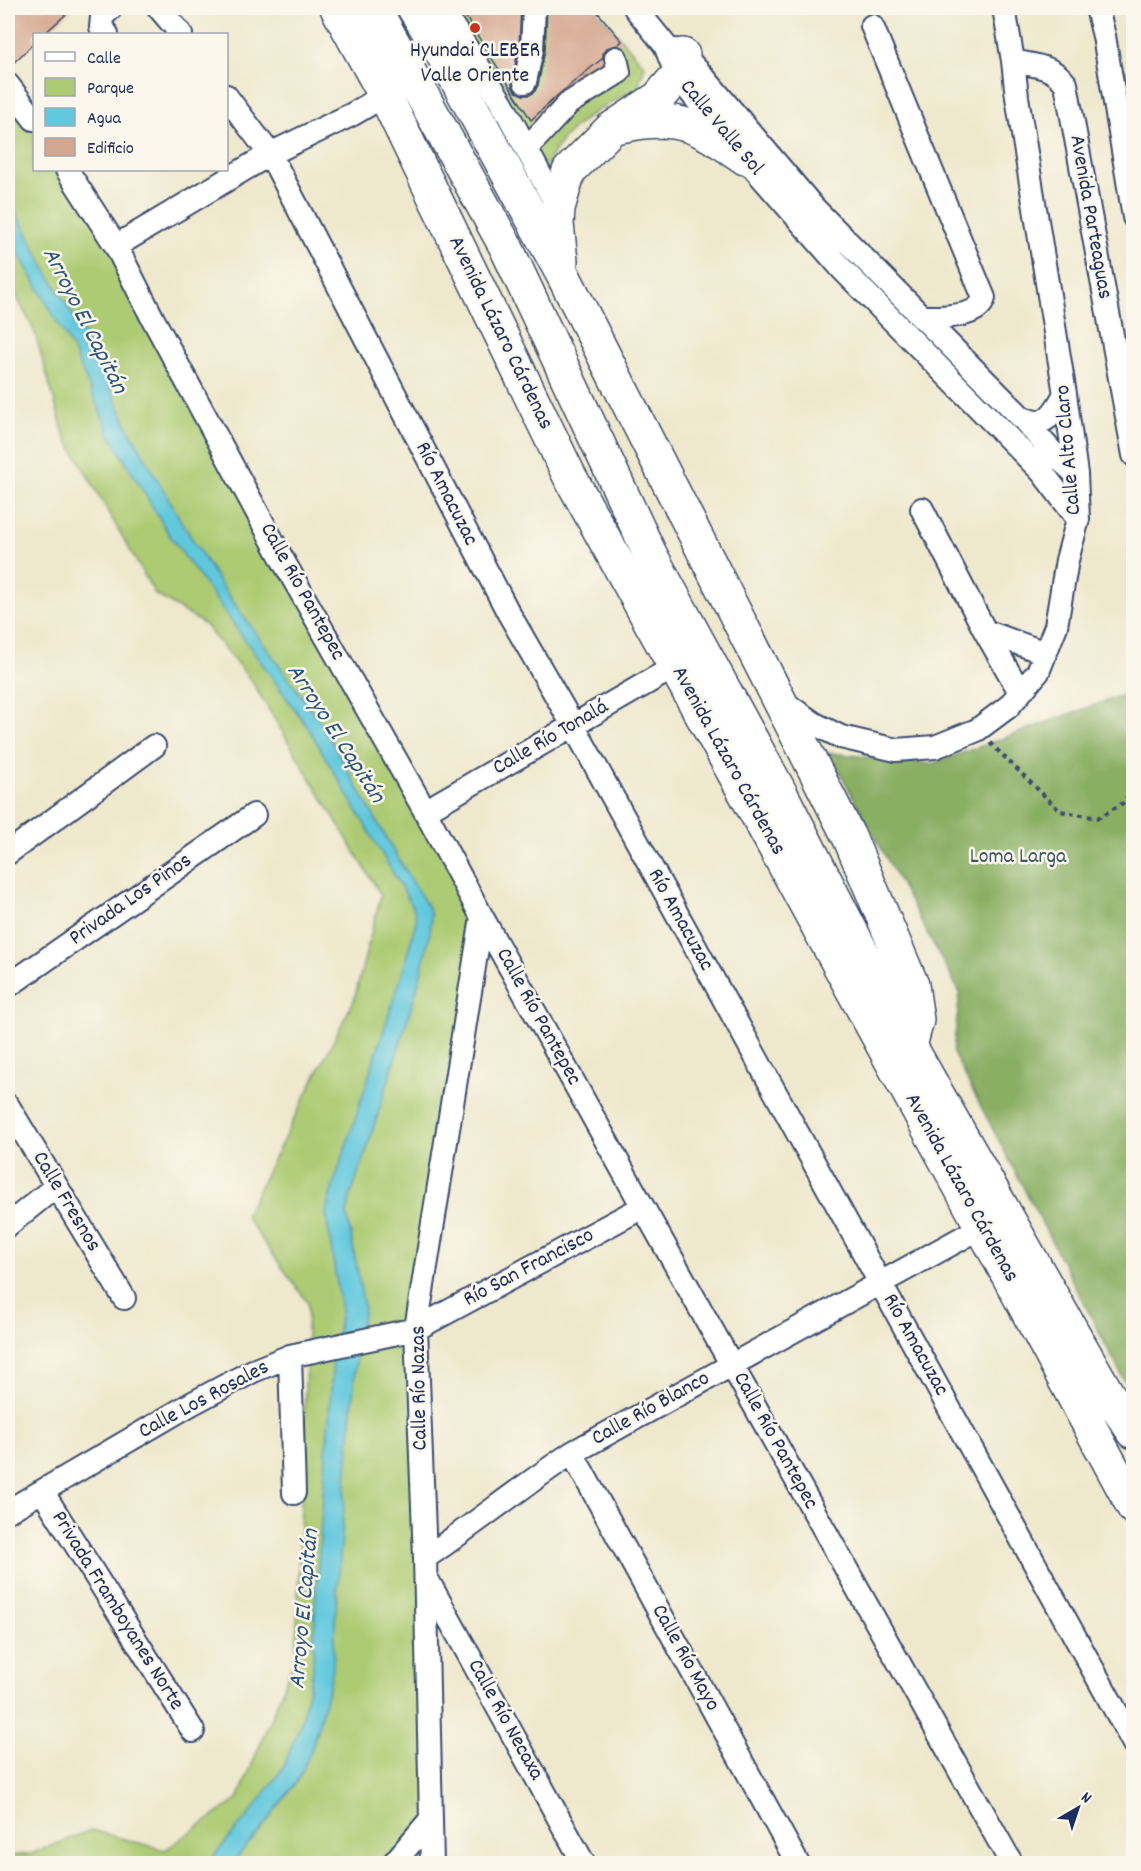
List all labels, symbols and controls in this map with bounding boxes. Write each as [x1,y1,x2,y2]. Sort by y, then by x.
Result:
marker: Hyundai CLEBER Valle Oriente [468,21,482,35]
legend [33,33,228,171]
place label: Hyundai CLEBER Valle Oriente [410,36,540,92]
text: Calle [87,47,121,72]
street label: Calle Valle Sol [671,73,771,183]
text: Parque [87,77,134,102]
text: Agua [87,107,121,132]
street label: Avenida Parteaguas [1060,133,1120,301]
text: Edificio [87,137,134,162]
street label: Avenida Lázaro Cárdenas [440,231,560,435]
water label: Arroyo El Capitán [33,242,136,401]
street label: Calle Alto Claro [1048,383,1090,517]
street label: Río Amacuzac [407,437,486,551]
street label: Calle Río Pantepec [251,518,353,667]
water label: Arroyo El Capitán [277,658,393,811]
street label: Avenida Lázaro Cárdenas [663,661,793,861]
street label: Calle Río Tonalá [487,692,615,784]
park label: Loma Larga [970,842,1067,873]
street label: Privada Los Pinos [63,846,199,954]
street label: Río Amacuzac [639,863,721,977]
street label: Calle Río Pantepec [487,943,589,1092]
street label: Avenida Lázaro Cárdenas [896,1088,1026,1288]
street label: Calle Fresnos [24,1146,108,1258]
street label: Río San Francisco [458,1221,600,1315]
street label: Río Amacuzac [874,1288,956,1402]
street label: Calle Río Nazas [403,1325,437,1451]
street label: Calle Los Rosales [133,1353,275,1447]
street label: Calle Río Blanco [586,1364,716,1454]
street label: Calle Río Pantepec [724,1367,826,1516]
street label: Privada Framboyanes Norte [43,1505,191,1717]
water label: Arroyo El Capitán [281,1527,329,1690]
street label: Calle Río Mayo [643,1599,727,1717]
street label: Calle Río Necaxa [459,1654,551,1787]
north arrow [1048,1778,1108,1838]
text: N [1076,1787,1096,1810]

